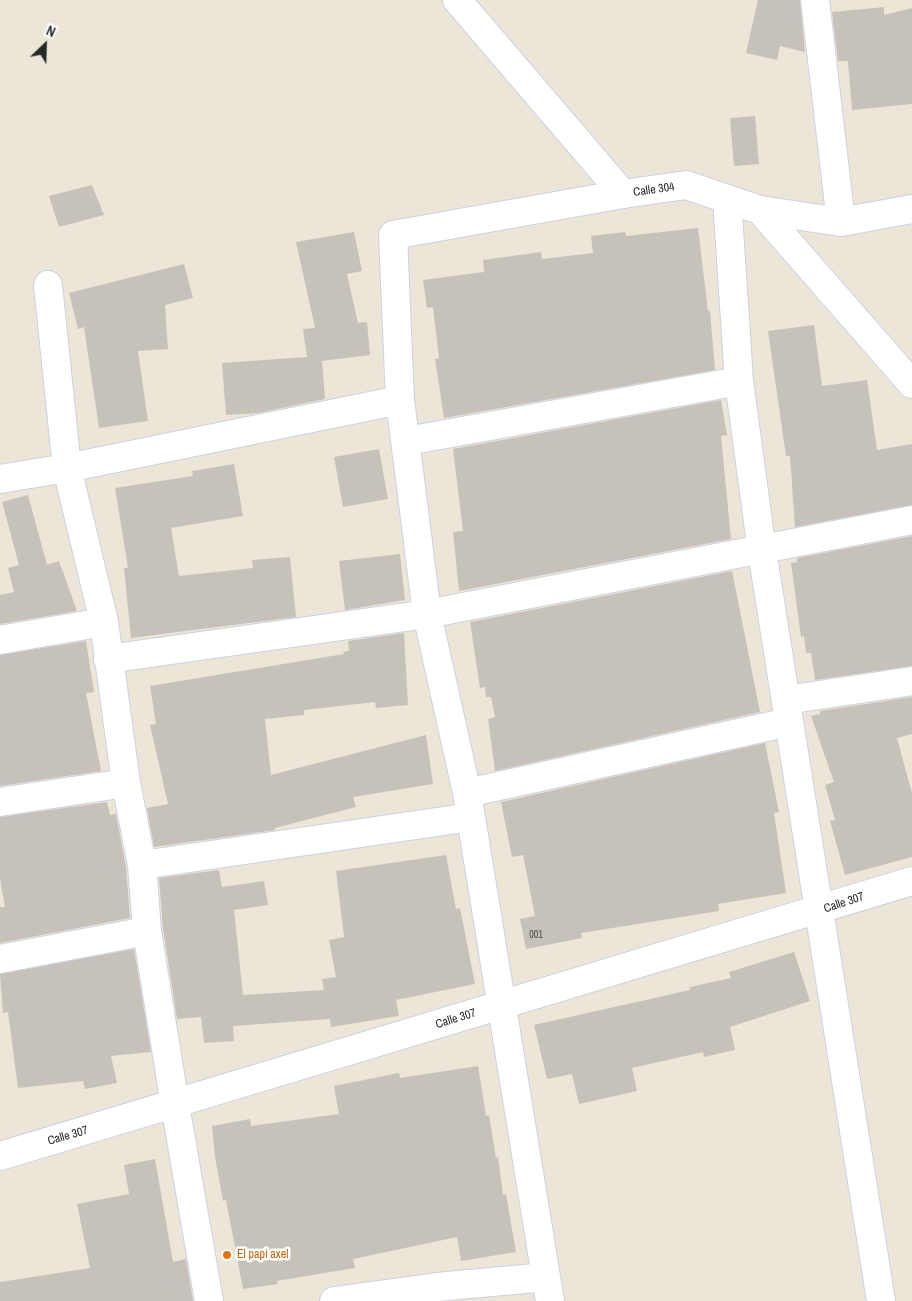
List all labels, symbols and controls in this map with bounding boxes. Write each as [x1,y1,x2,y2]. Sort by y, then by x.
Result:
north arrow [20,20,70,70]
text: N [44,21,59,41]
street label: Calle 304 [632,180,676,200]
street label: Calle 307 [822,890,866,916]
house number: 001 [529,929,543,941]
street label: Calle 307 [434,1006,478,1032]
street label: Calle 307 [46,1123,90,1149]
place label: El papi axel [237,1248,288,1262]
marker: El papi axel [221,1249,233,1261]

